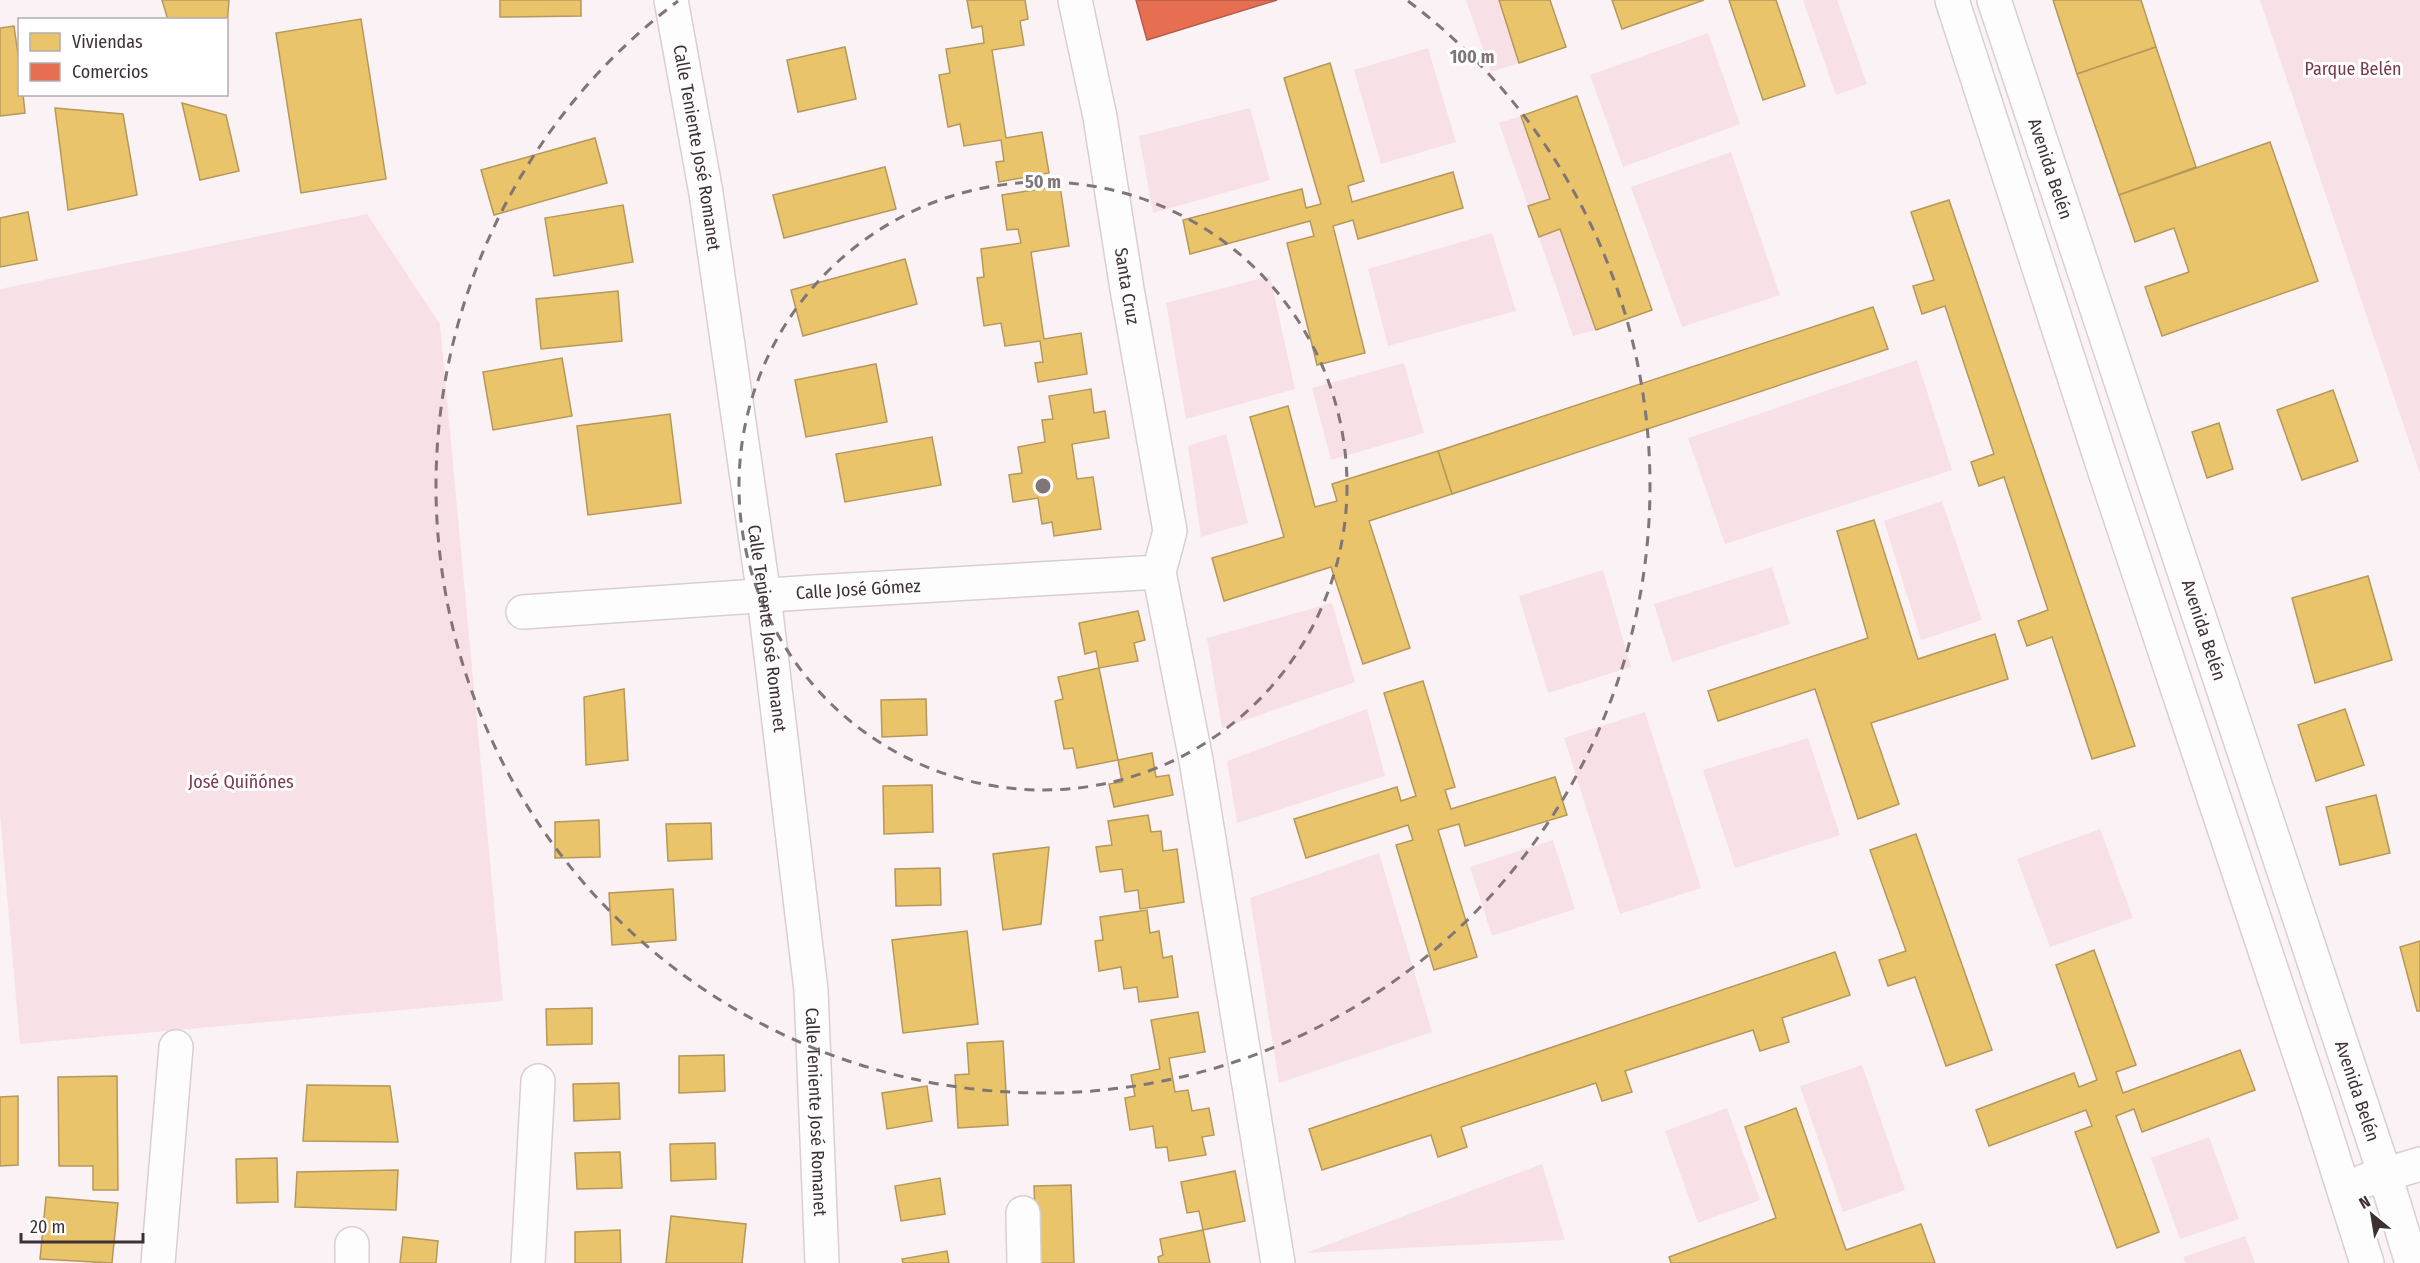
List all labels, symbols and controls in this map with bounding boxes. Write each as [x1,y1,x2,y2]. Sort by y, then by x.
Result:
legend [18,18,228,96]
text: Viviendas [72,31,143,53]
street label: Calle Teniente José Romanet [668,43,725,252]
text: 100 m [1450,46,1494,68]
park label: Parque Belén [2304,58,2402,80]
text: Comercios [72,61,148,83]
street label: Avenida Belén [2023,116,2077,222]
text: 50 m [1025,171,1061,193]
street label: Santa Cruz [1110,246,1144,327]
centre of rings [1033,476,1053,496]
street label: Calle Teniente José Romanet [743,523,791,734]
street label: Calle José Gómez [795,575,921,604]
street label: Avenida Belén [2177,577,2231,683]
park label: José Quiñónes [188,771,294,793]
street label: Calle Teniente José Romanet [801,1007,831,1217]
street label: Avenida Belén [2330,1038,2384,1144]
north arrow [2342,1185,2402,1245]
text: N [2356,1192,2374,1213]
scale bar [21,1206,142,1244]
text: 20 m [30,1216,65,1238]

